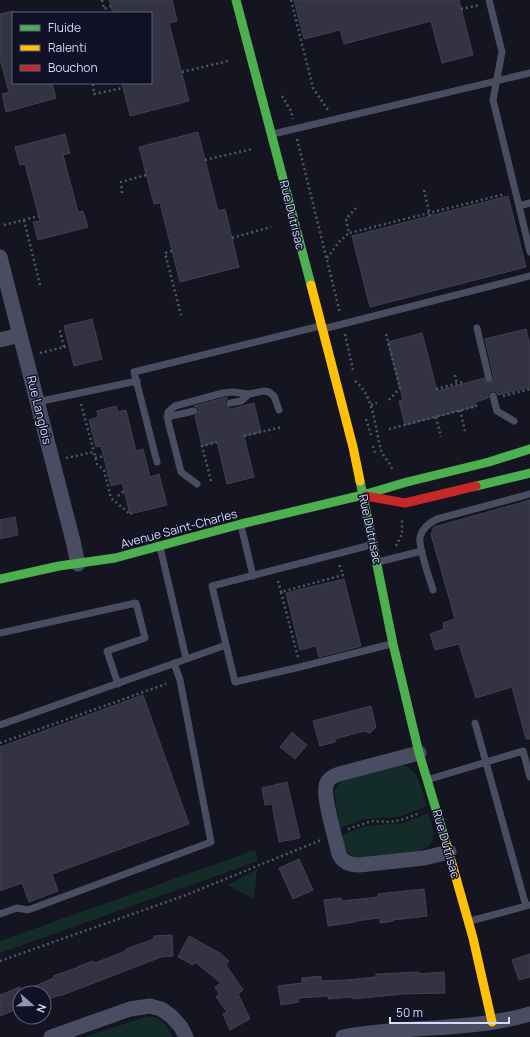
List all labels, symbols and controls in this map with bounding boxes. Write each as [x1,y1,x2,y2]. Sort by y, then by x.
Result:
legend [12,12,152,84]
text: Fluide [48,19,81,36]
text: Ralenti [48,39,87,56]
text: Bouchon [48,59,98,76]
street label: Rue Dutrisac [276,178,309,252]
street label: Rue Langlois [23,374,56,446]
street label: Rue Dutrisac [355,492,386,566]
street label: Avenue Saint-Charles [119,505,239,552]
street label: Rue Dutrisac [429,807,465,881]
north arrow [12,985,52,1025]
scale bar [390,999,509,1025]
text: N [33,1002,50,1015]
text: 50 m [396,1004,423,1021]

